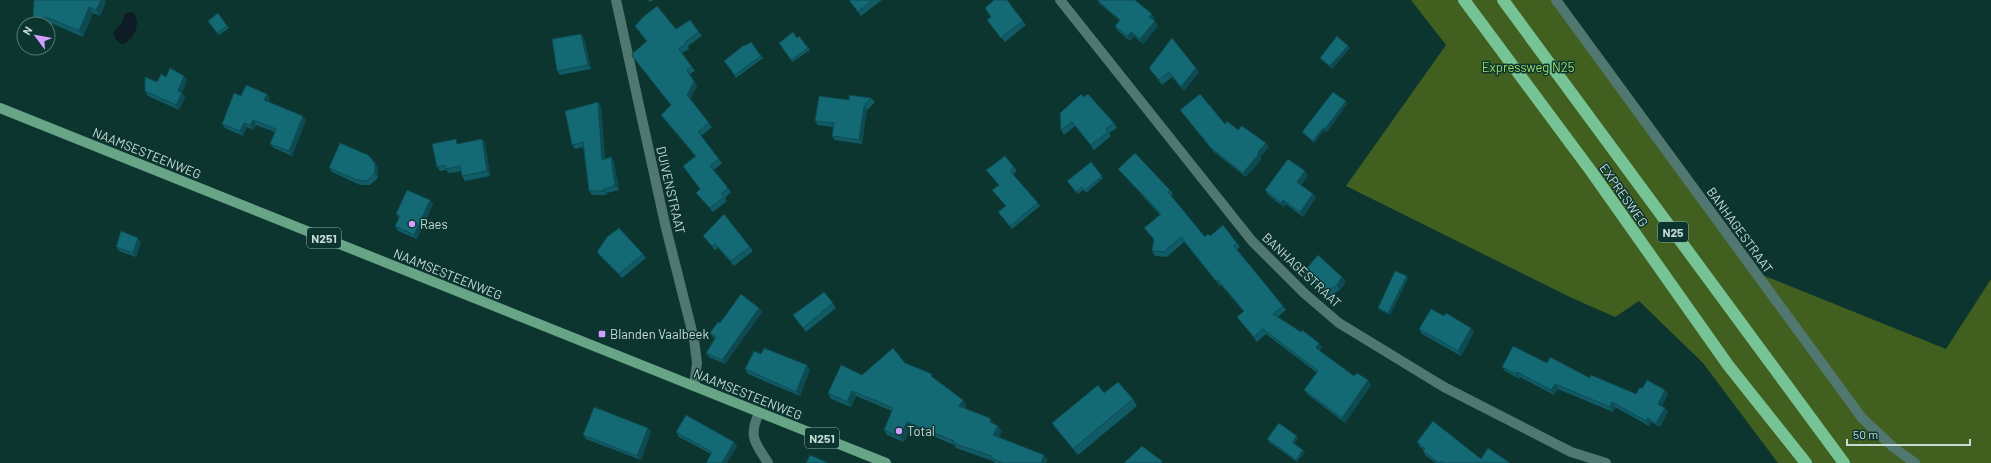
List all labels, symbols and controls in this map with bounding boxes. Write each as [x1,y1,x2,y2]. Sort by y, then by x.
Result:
north arrow [16,16,56,56]
text: N [20,24,35,37]
park label: Expressweg N25 [1482,59,1575,75]
street label: NAAMSESTEENWEG [90,124,204,182]
street label: DUIVENSTRAAT [653,145,689,235]
street label: EXPRESWEG [1596,160,1652,230]
street label: BANHAGESTRAAT [1703,184,1777,276]
place label: Raes [420,216,448,232]
marker: Raes [407,219,417,229]
road number: N25 [1658,222,1688,242]
road number: N251 [307,228,341,248]
street label: BANHAGESTRAAT [1259,229,1345,311]
street label: NAAMSESTEENWEG [391,245,505,303]
place label: Blanden Vaalbeek [610,326,710,342]
marker: Blanden Vaalbeek [597,329,607,339]
street label: NAAMSESTEENWEG [691,365,805,423]
scale bar [1847,421,1970,447]
place label: Total [907,423,935,439]
marker: Total [894,426,904,436]
text: 50 m [1853,427,1878,441]
road number: N251 [805,428,839,448]

